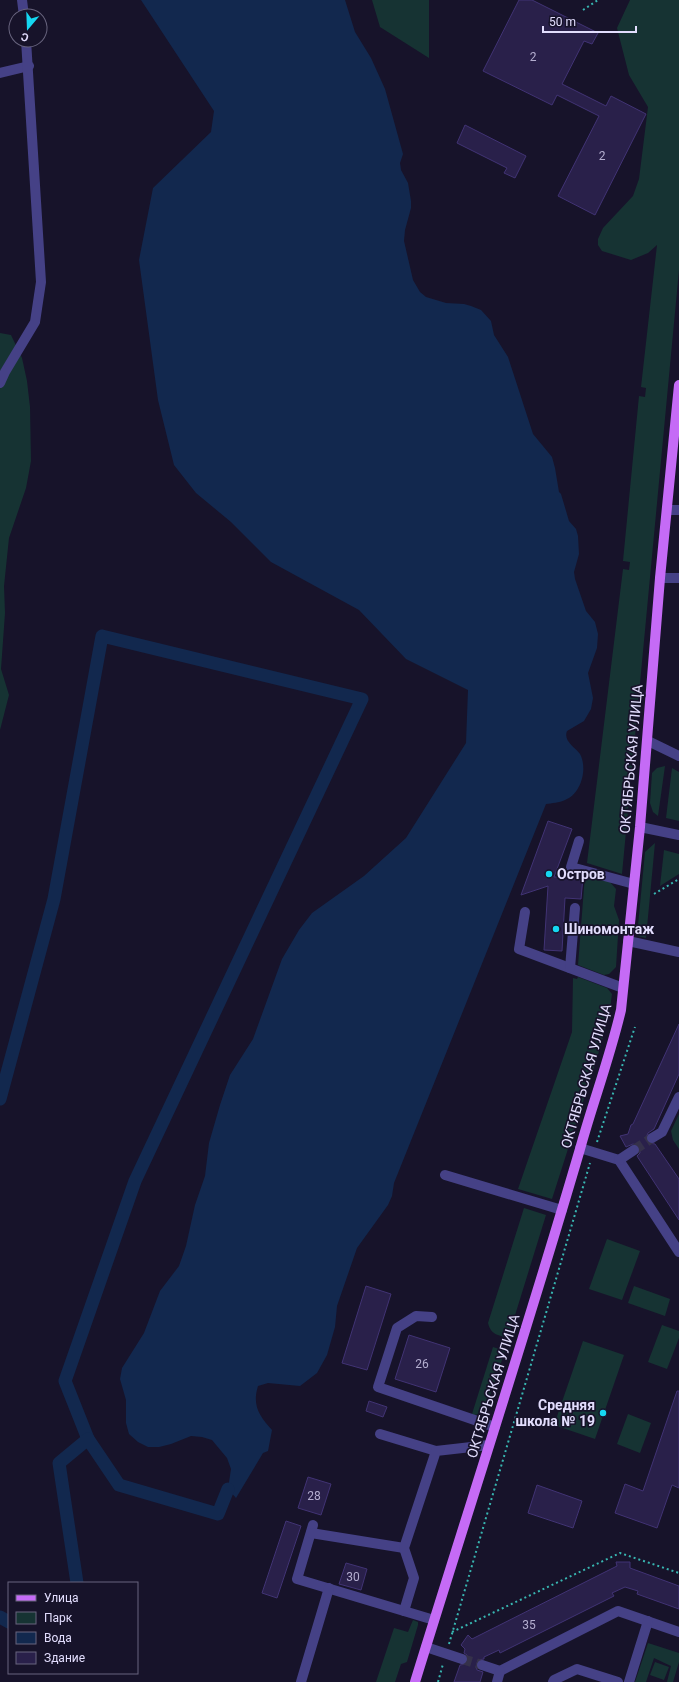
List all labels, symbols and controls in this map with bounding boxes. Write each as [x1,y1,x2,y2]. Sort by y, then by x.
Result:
north arrow [8,8,48,48]
scale bar [543,8,636,34]
text: 50 m [549,15,576,29]
text: С [19,30,30,44]
house number: 2 [530,50,537,64]
house number: 2 [599,149,606,163]
street label: ОКТЯБРЬСКАЯ УЛИЦА [617,684,645,834]
place label: Остров [557,866,605,882]
marker: Остров [544,869,554,879]
place label: Шиномонтаж [564,921,654,937]
marker: Шиномонтаж [551,924,561,934]
street label: ОКТЯБРЬСКАЯ УЛИЦА [558,1002,614,1150]
street label: ОКТЯБРЬСКАЯ УЛИЦА [463,1312,523,1460]
house number: 26 [415,1357,429,1371]
place label: Средняя школа № 19 [515,1397,595,1429]
marker: Средняя школа № 19 [598,1408,608,1418]
house number: 28 [307,1489,321,1503]
house number: 30 [346,1570,360,1584]
legend [8,1582,138,1674]
text: Улица [44,1591,79,1605]
text: Парк [44,1611,73,1625]
house number: 35 [522,1618,536,1632]
text: Вода [44,1631,72,1645]
text: Здание [44,1651,85,1665]

